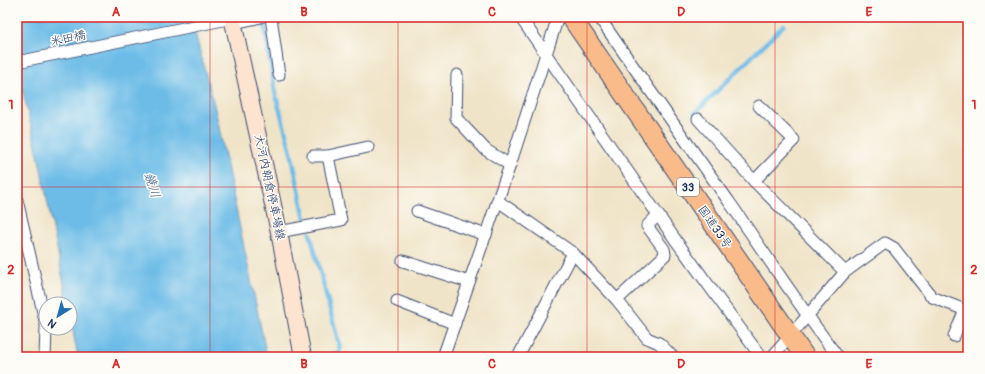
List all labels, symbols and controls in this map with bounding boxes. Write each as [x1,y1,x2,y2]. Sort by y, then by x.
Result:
text: A [112,4,121,20]
text: B [300,4,308,20]
text: C [488,4,496,20]
text: D [677,4,685,20]
text: E [866,4,873,20]
street label: 米田橋 [49,27,87,50]
text: 1 [8,97,14,113]
text: 1 [971,97,977,113]
street label: 大河内朝倉停車場線 [251,133,288,241]
water label: 鏡川 [141,171,163,200]
road number: 33 [677,178,699,196]
street label: 国道33号 [694,203,735,252]
text: 2 [7,262,15,278]
text: 2 [970,262,978,278]
north arrow [38,296,78,336]
text: N [45,316,59,331]
text: A [112,356,121,372]
text: B [300,356,308,372]
text: C [488,356,496,372]
text: D [677,356,685,372]
text: E [866,356,873,372]

